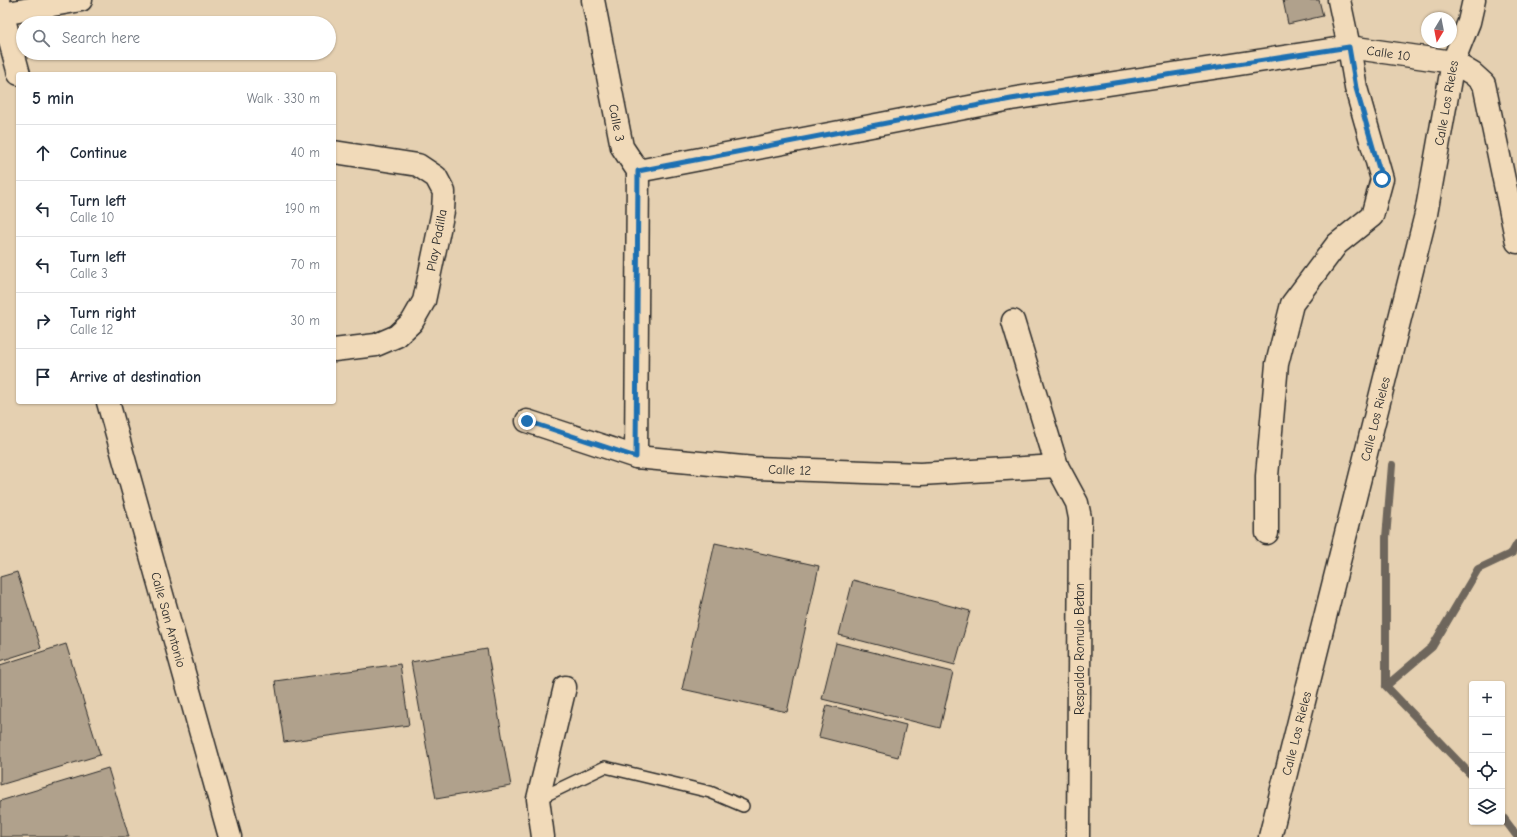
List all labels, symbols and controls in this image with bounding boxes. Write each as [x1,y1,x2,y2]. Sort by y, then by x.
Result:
north arrow [1421,12,1457,48]
search box [16,16,336,60]
icon: search [30,27,52,49]
text: Search here [62,29,140,47]
street label: Calle 10 [1366,43,1412,64]
street label: Calle Los Rieles [1431,59,1461,147]
text: 5 min [32,89,74,108]
text: Walk · 330 m [247,91,320,106]
street label: Calle 3 [606,103,628,143]
icon: ahead [32,142,54,164]
text: Continue [70,144,127,162]
text: 40 m [291,145,320,160]
route start [1373,170,1391,188]
text: Turn left [70,192,126,210]
icon: left [32,198,54,220]
text: 190 m [285,201,320,216]
street label: Play Padilla [423,208,450,272]
text: Calle 10 [70,210,114,225]
text: Turn left [70,248,126,266]
icon: left [32,254,54,276]
text: 70 m [291,257,320,272]
text: Calle 3 [70,266,108,281]
text: Turn right [70,304,136,322]
icon: right [32,310,54,332]
text: 30 m [290,313,320,328]
text: Calle 12 [70,322,113,337]
icon: arrive [32,366,54,388]
text: Arrive at destination [70,368,201,386]
street label: Calle Los Rieles [1357,375,1393,463]
route end [518,412,536,430]
street label: Calle 12 [768,462,812,478]
street label: Calle San Antonio [148,570,189,669]
street label: Respaldo Romulo Betan [1072,583,1087,715]
map controls [1469,681,1505,825]
button: + [1469,681,1505,717]
street label: Calle Los Rieles [1279,690,1314,777]
button: − [1469,717,1505,753]
button: locate [1469,753,1505,789]
button: layers [1469,789,1505,825]

